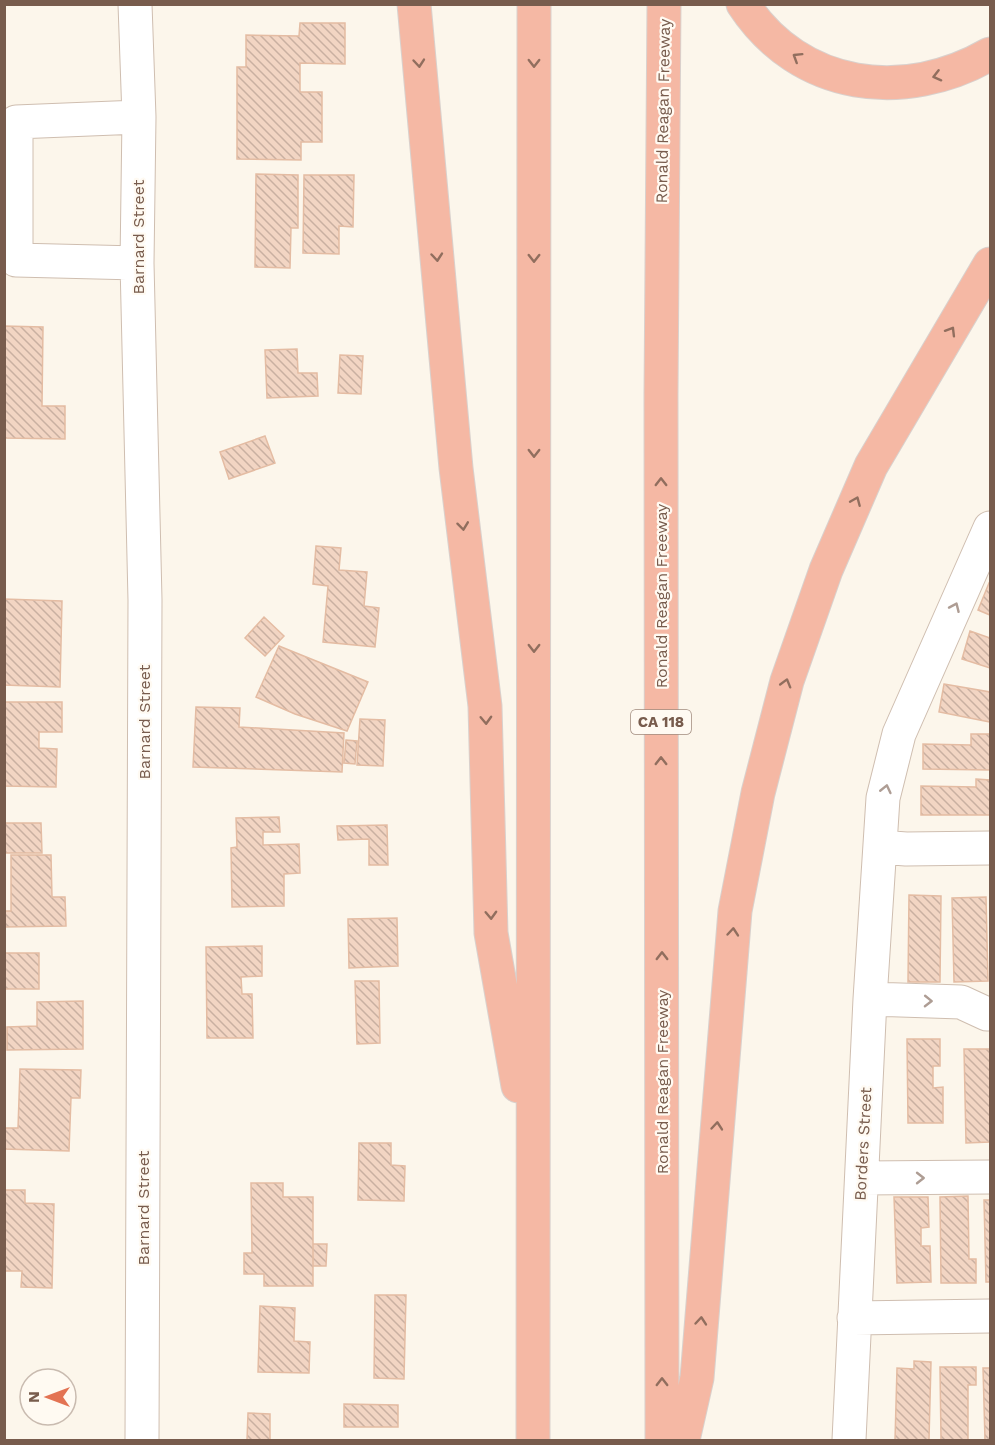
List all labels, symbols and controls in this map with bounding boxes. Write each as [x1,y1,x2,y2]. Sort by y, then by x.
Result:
street label: Ronald Reagan Freeway [652,18,674,203]
one-way arrow [793,54,804,65]
one-way arrow [412,58,425,67]
one-way arrow [528,58,540,67]
one-way arrow [932,69,942,82]
street label: Barnard Street [129,179,148,294]
one-way arrow [430,252,443,261]
one-way arrow [528,253,540,262]
one-way arrow [943,327,955,337]
one-way arrow [528,448,540,457]
one-way arrow [655,478,667,487]
one-way arrow [848,497,860,508]
street label: Ronald Reagan Freeway [652,503,671,688]
one-way arrow [456,521,469,531]
one-way arrow [948,603,960,614]
one-way arrow [528,643,540,652]
street label: Barnard Street [135,664,154,779]
one-way arrow [779,678,791,689]
road number: CA 118 [631,710,691,734]
one-way arrow [479,715,492,724]
one-way arrow [655,757,667,766]
one-way arrow [878,784,891,794]
one-way arrow [484,910,497,919]
one-way arrow [726,927,739,936]
one-way arrow [656,952,668,961]
street label: Ronald Reagan Freeway [653,989,672,1174]
one-way arrow [923,995,932,1007]
street label: Borders Street [851,1086,875,1201]
one-way arrow [710,1122,723,1131]
street label: Barnard Street [134,1150,153,1265]
one-way arrow [916,1172,925,1184]
one-way arrow [695,1316,708,1325]
north arrow [18,1367,78,1427]
one-way arrow [656,1378,668,1387]
text: N [24,1391,43,1403]

